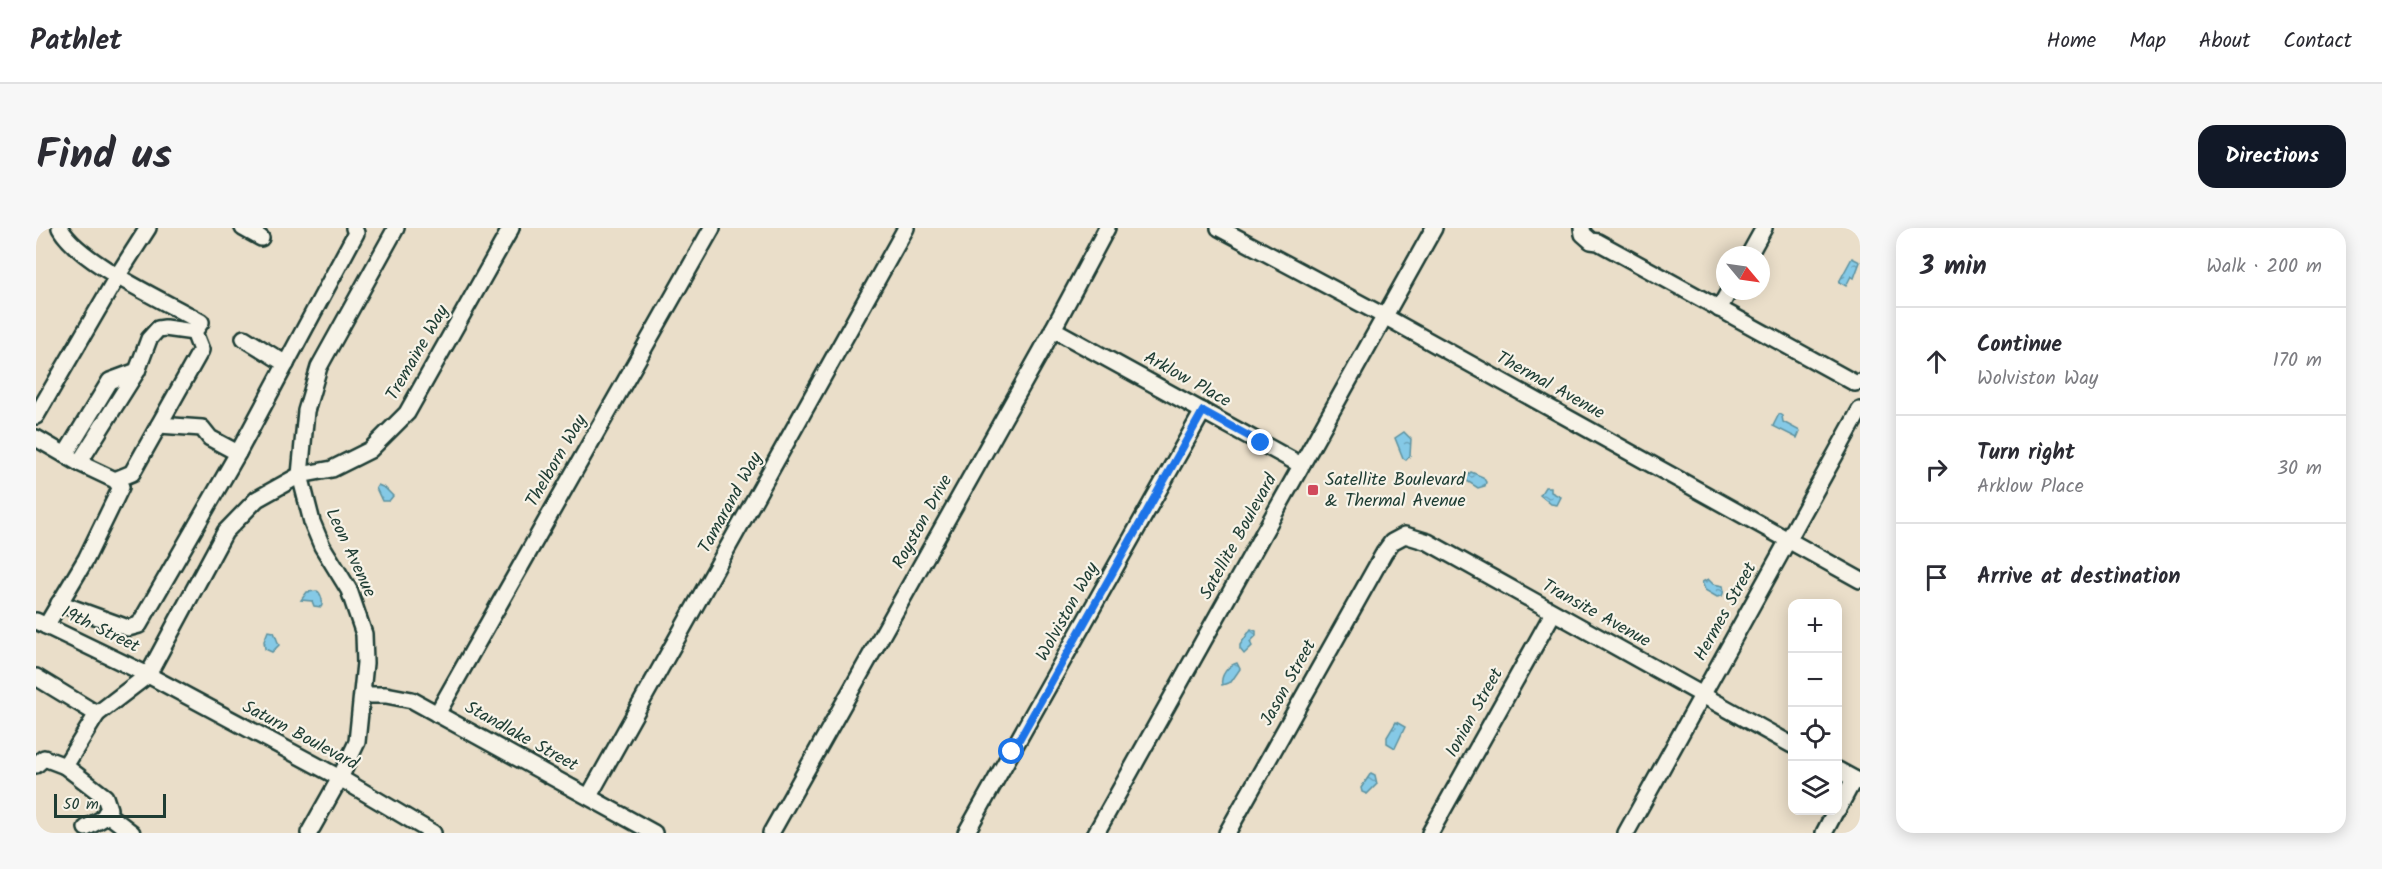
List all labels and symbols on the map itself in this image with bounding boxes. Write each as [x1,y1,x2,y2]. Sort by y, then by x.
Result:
north arrow [1716,246,1770,300]
street label: Tremaine Way [379,299,457,406]
street label: Arklow Place [1138,344,1236,416]
street label: Thermal Avenue [1490,344,1610,428]
street label: Thelborn Way [519,409,596,513]
route end [1247,429,1273,455]
street label: Tamarand Way [691,447,771,559]
place label: Satellite Boulevard & Thermal Avenue [1325,466,1466,516]
street label: Satellite Boulevard [1192,468,1286,605]
street label: Royston Drive [885,469,961,575]
marker: Satellite Boulevard & Thermal Avenue [1306,483,1320,497]
street label: Leon Avenue [317,503,383,603]
street label: Hermes Street [1687,556,1766,667]
street label: Wolviston Way [1029,557,1107,667]
street label: Transite Avenue [1536,572,1656,656]
street label: 19th Street [56,599,145,662]
street label: Jason Street [1253,633,1325,732]
street label: Ionian Street [1438,662,1512,763]
street label: Saturn Boulevard [237,693,364,779]
street label: Standlake Street [459,694,584,781]
route start [998,738,1024,764]
scale bar [54,791,166,818]

